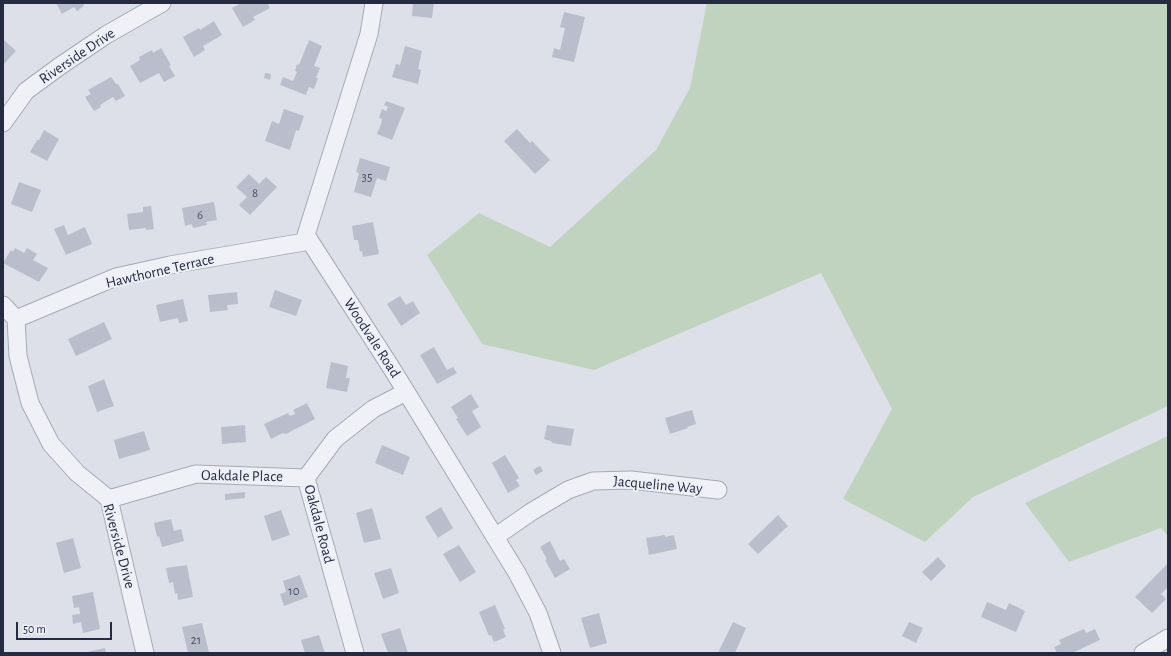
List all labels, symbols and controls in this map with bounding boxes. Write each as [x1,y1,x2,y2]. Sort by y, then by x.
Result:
street label: Riverside Drive [36,24,118,88]
house number: 35 [362,169,372,185]
house number: 8 [252,185,258,201]
house number: 6 [197,207,203,223]
street label: Hawthorne Terrace [104,250,216,292]
street label: Woodvale Road [340,295,404,381]
street label: Oakdale Place [201,466,283,486]
street label: Jacqueline Way [613,472,703,498]
street label: Oakdale Road [300,483,338,565]
street label: Riverside Drive [99,501,139,591]
house number: 10 [288,583,300,599]
scale bar [18,614,114,640]
text: 50 m [23,623,46,635]
house number: 21 [191,632,201,648]

